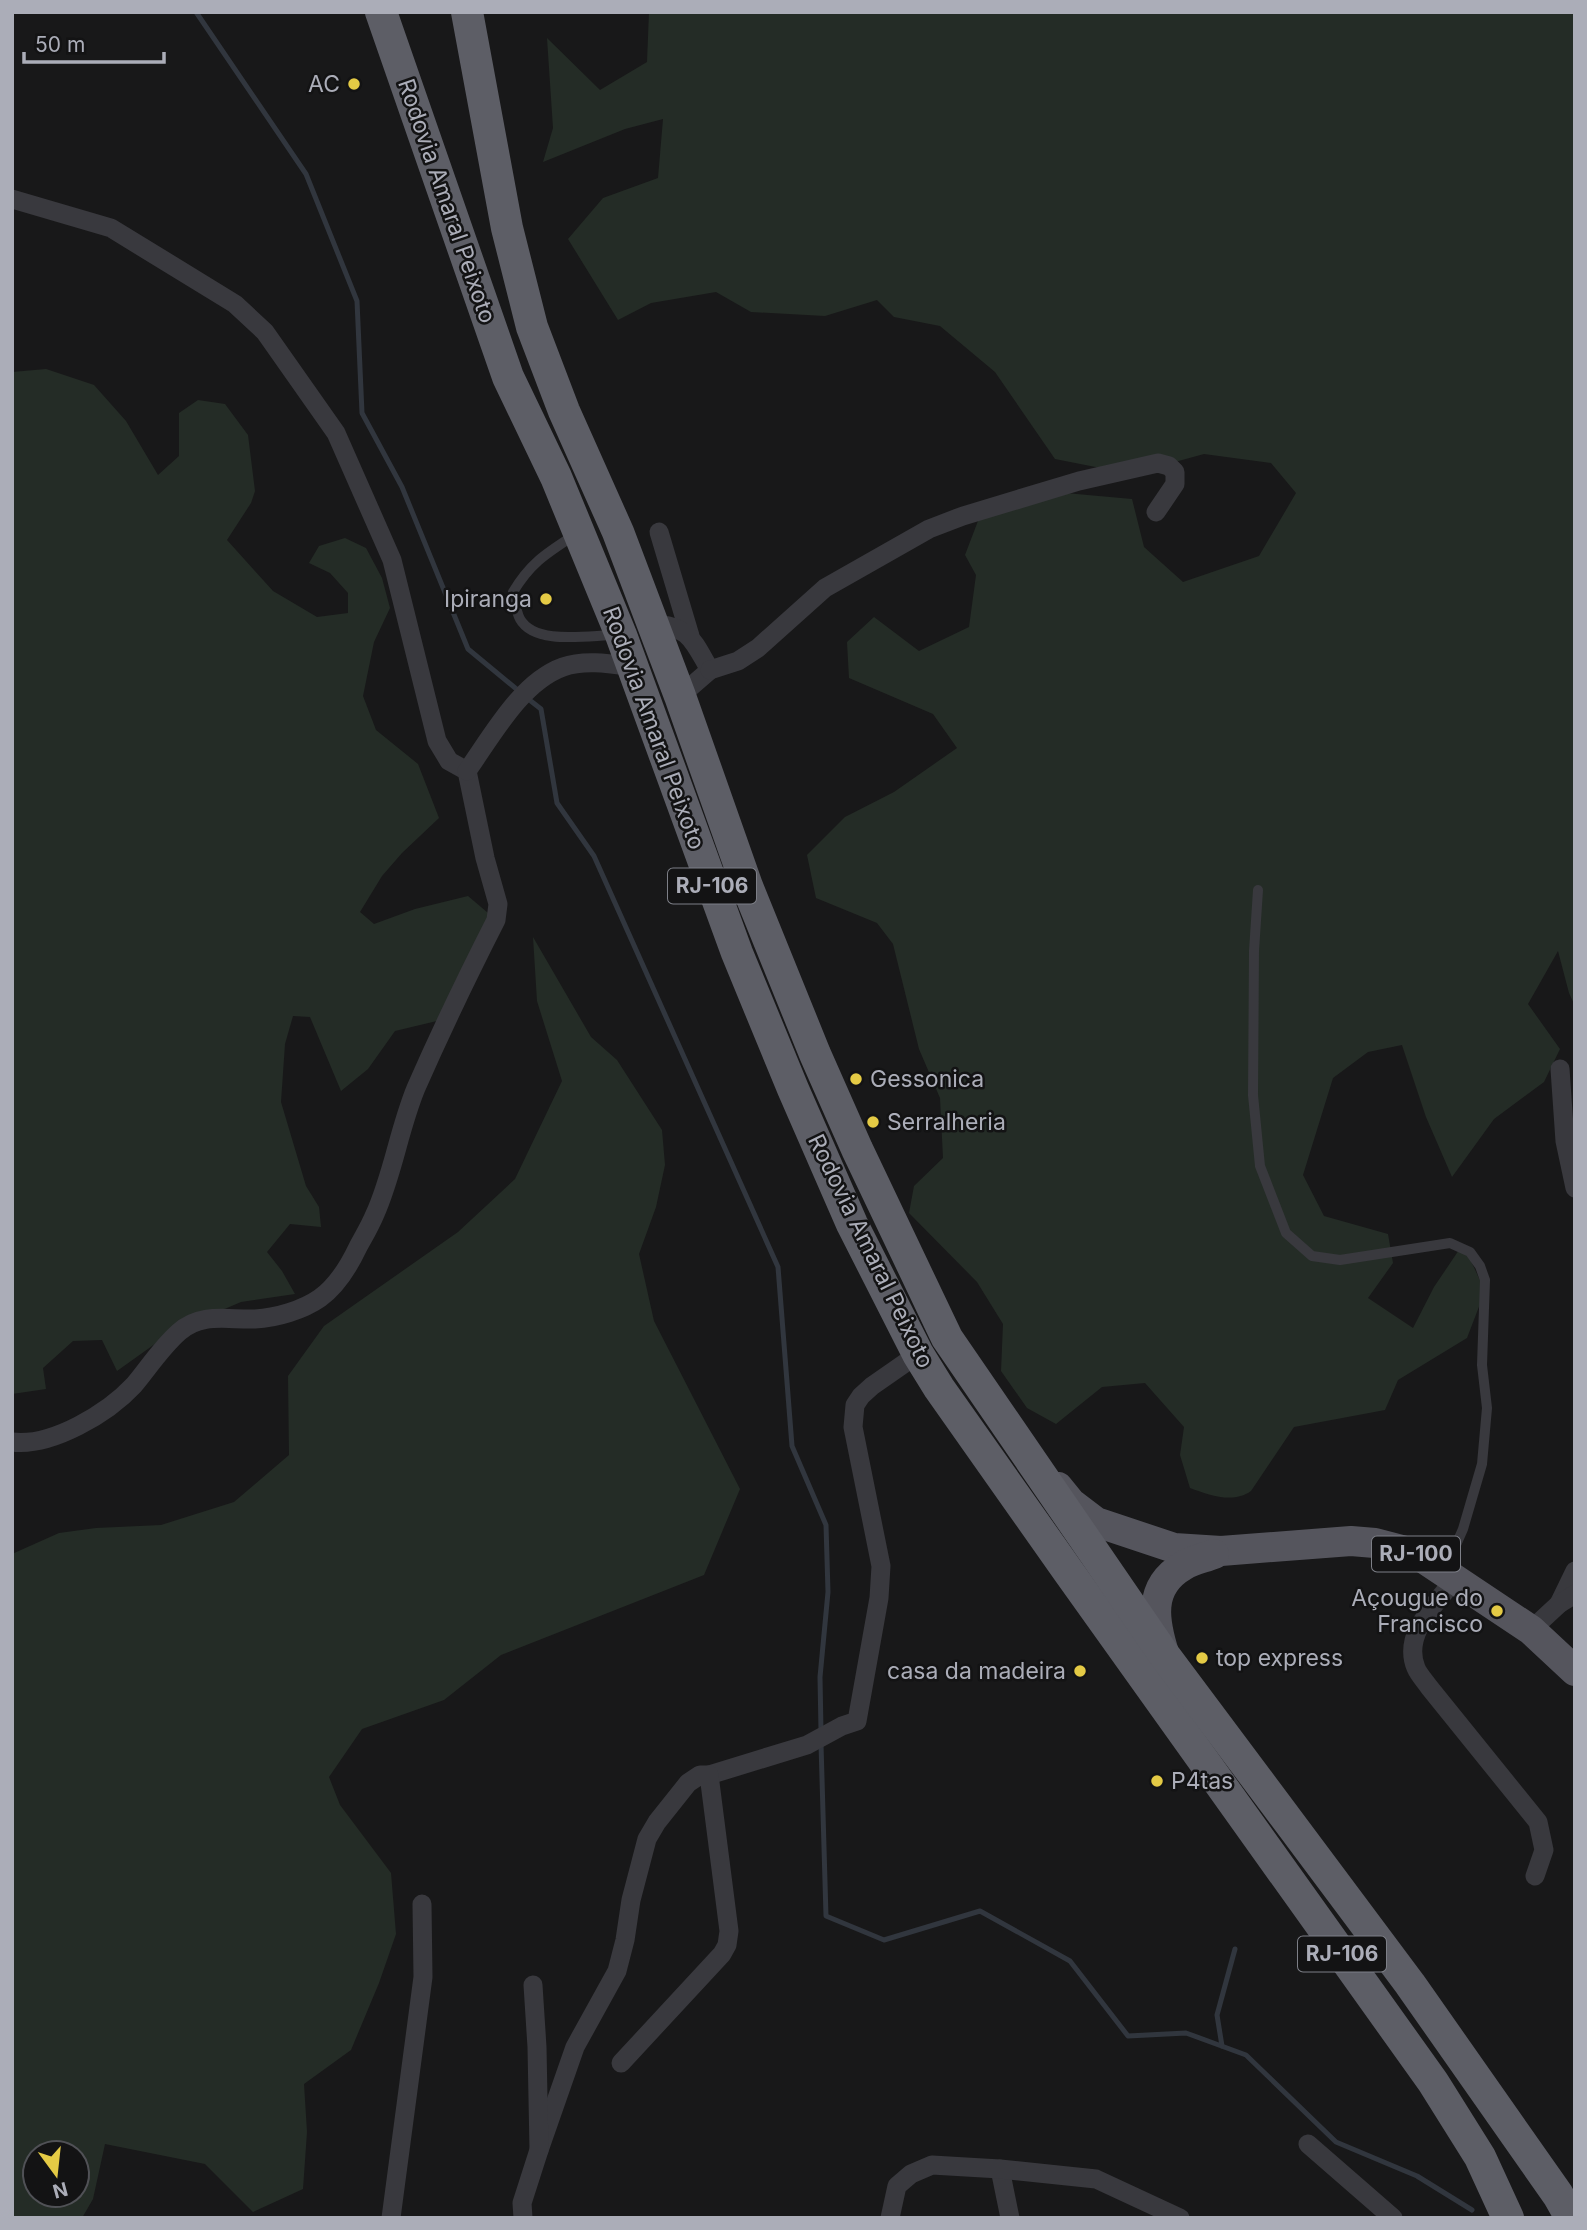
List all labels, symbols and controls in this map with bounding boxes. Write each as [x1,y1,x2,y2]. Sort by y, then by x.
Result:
scale bar [24,21,164,65]
text: 50 m [35,32,85,57]
place label: AC [308,70,340,98]
street label: Rodovia Amaral Peixoto [392,75,502,327]
marker: AC [346,76,362,92]
place label: Ipiranga [444,585,532,613]
marker: Ipiranga [538,591,554,607]
street label: Rodovia Amaral Peixoto [597,603,711,853]
road number: RJ-106 [668,868,756,903]
place label: Gessonica [870,1065,984,1093]
marker: Gessonica [848,1071,864,1087]
place label: Serralheria [887,1108,1006,1136]
marker: Serralheria [865,1114,881,1130]
street label: Rodovia Amaral Peixoto [802,1130,940,1372]
road number: RJ-100 [1372,1536,1460,1572]
place label: Açougue do Francisco [1351,1584,1483,1638]
marker: Açougue do Francisco [1489,1603,1505,1619]
place label: top express [1216,1644,1343,1672]
marker: top express [1194,1650,1210,1666]
place label: casa da madeira [887,1657,1066,1685]
marker: casa da madeira [1072,1663,1088,1679]
place label: P4tas [1171,1767,1233,1795]
marker: P4tas [1149,1773,1165,1789]
road number: RJ-106 [1298,1937,1386,1972]
north arrow [21,2139,91,2209]
text: N [50,2177,70,2203]

